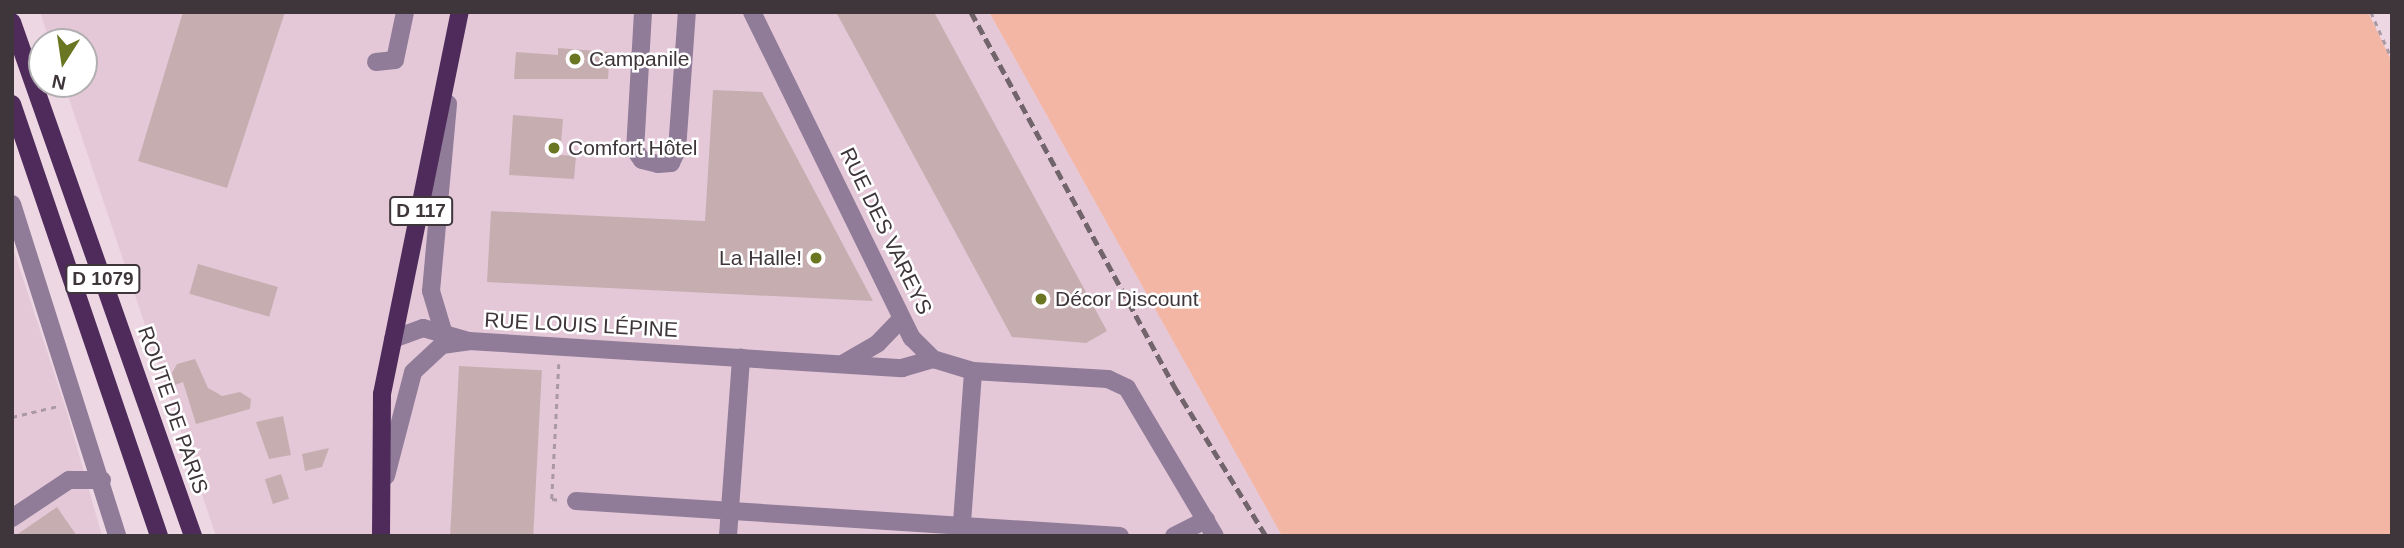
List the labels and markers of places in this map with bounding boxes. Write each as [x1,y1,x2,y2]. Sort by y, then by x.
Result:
place label: Campanile [589,46,689,72]
marker: Campanile [567,51,583,67]
place label: Comfort Hôtel [568,135,698,161]
marker: Comfort Hôtel [546,140,562,156]
place label: La Halle! [719,245,802,271]
marker: La Halle! [808,250,824,266]
place label: Décor Discount [1055,286,1199,312]
marker: Décor Discount [1033,291,1049,307]

